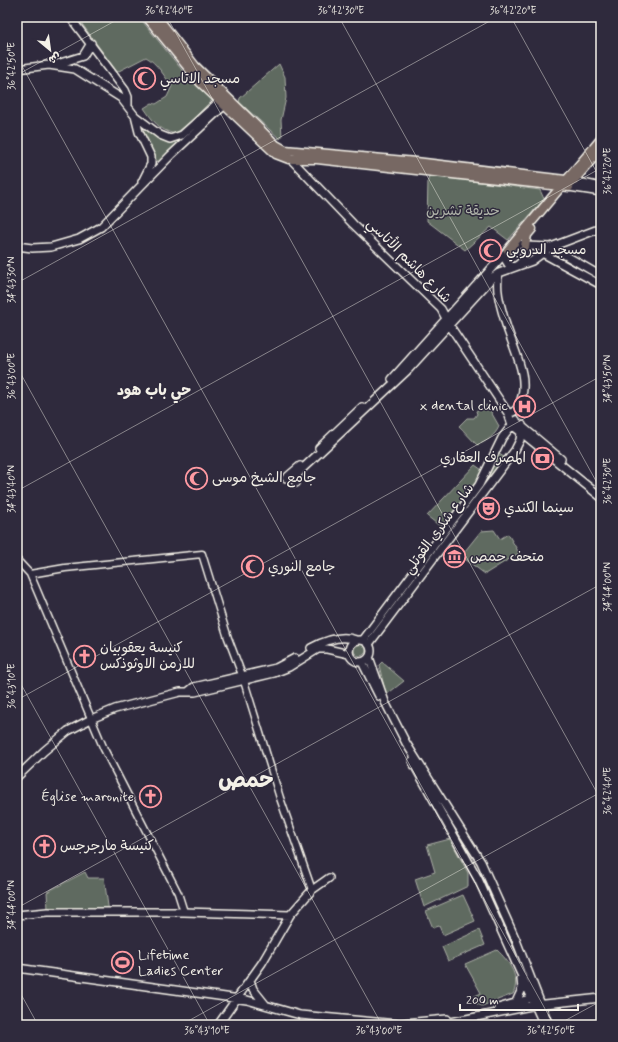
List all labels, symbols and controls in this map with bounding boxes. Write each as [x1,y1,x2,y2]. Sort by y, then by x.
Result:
text: 36°42'40"E [145,4,193,18]
text: 36°42'30"E [318,4,364,18]
text: 36°42'20"E [490,4,537,18]
north arrow [30,30,70,70]
text: 36°42'50"E [5,42,19,90]
text: ش [46,49,63,67]
mosque icon: مسجد الاتاسي [132,66,158,92]
place label: مسجد الاتاسي [160,70,240,91]
text: 36°42'20"E [601,147,615,194]
park label: حديقة تشرين [426,202,500,220]
street label: شارع هاشم الأتاسي [361,214,456,309]
mosque icon: مسجد الدروبي [477,237,503,263]
place label: مسجد الدروبي [506,241,586,262]
text: 34°43'30"N [5,256,19,303]
text: 36°43'00"E [5,353,19,399]
text: 34°43'50"N [601,355,615,403]
district label: حي باب هود [117,381,191,404]
hospital icon: x dental clinic [511,393,537,419]
place label: x dental clinic [419,397,509,415]
bank icon: المصرف العقاري [529,445,555,471]
place label: المصرف العقاري [440,449,526,468]
text: 36°42'30"E [601,458,615,504]
text: 34°43'40"N [5,465,19,513]
mosque icon: جامع الشيخ موسى [183,465,209,491]
place label: جامع الشيخ موسى [212,469,316,488]
street label: شارع شكري القوتلي [400,480,480,580]
theatre icon: سينما الكندي [476,495,502,521]
place label: سينما الكندي [504,499,574,518]
museum icon: متحف حمص [442,544,468,570]
place label: متحف حمص [470,548,544,566]
mosque icon: جامع النوري [239,554,265,580]
place label: جامع النوري [268,558,335,577]
text: 34°44'00"N [601,562,615,612]
place label: كنيسة يعقوبيان للارمن الاوثوذكس [100,639,195,673]
church icon: كنيسة يعقوبيان للارمن الاوثوذكس [71,643,97,669]
text: 36°43'10"E [5,663,19,709]
district label: حمص [218,767,274,795]
text: 36°42'40"E [601,767,615,815]
church icon: Église maronite [137,784,163,810]
place label: Église maronite [41,788,134,806]
church icon: كنيسة مارجرجس [32,833,58,859]
place label: كنيسة مارجرجس [60,837,154,855]
text: 34°44'00"N [5,880,19,930]
place label: Lifetime Ladies Center [138,946,224,980]
sports icon: Lifetime Ladies Center [109,950,135,976]
scale bar [460,986,578,1012]
text: 200 m [466,993,499,1009]
text: 36°43'10"E [184,1024,230,1038]
text: 36°43'00"E [356,1024,402,1038]
text: 36°42'50"E [527,1024,575,1038]

